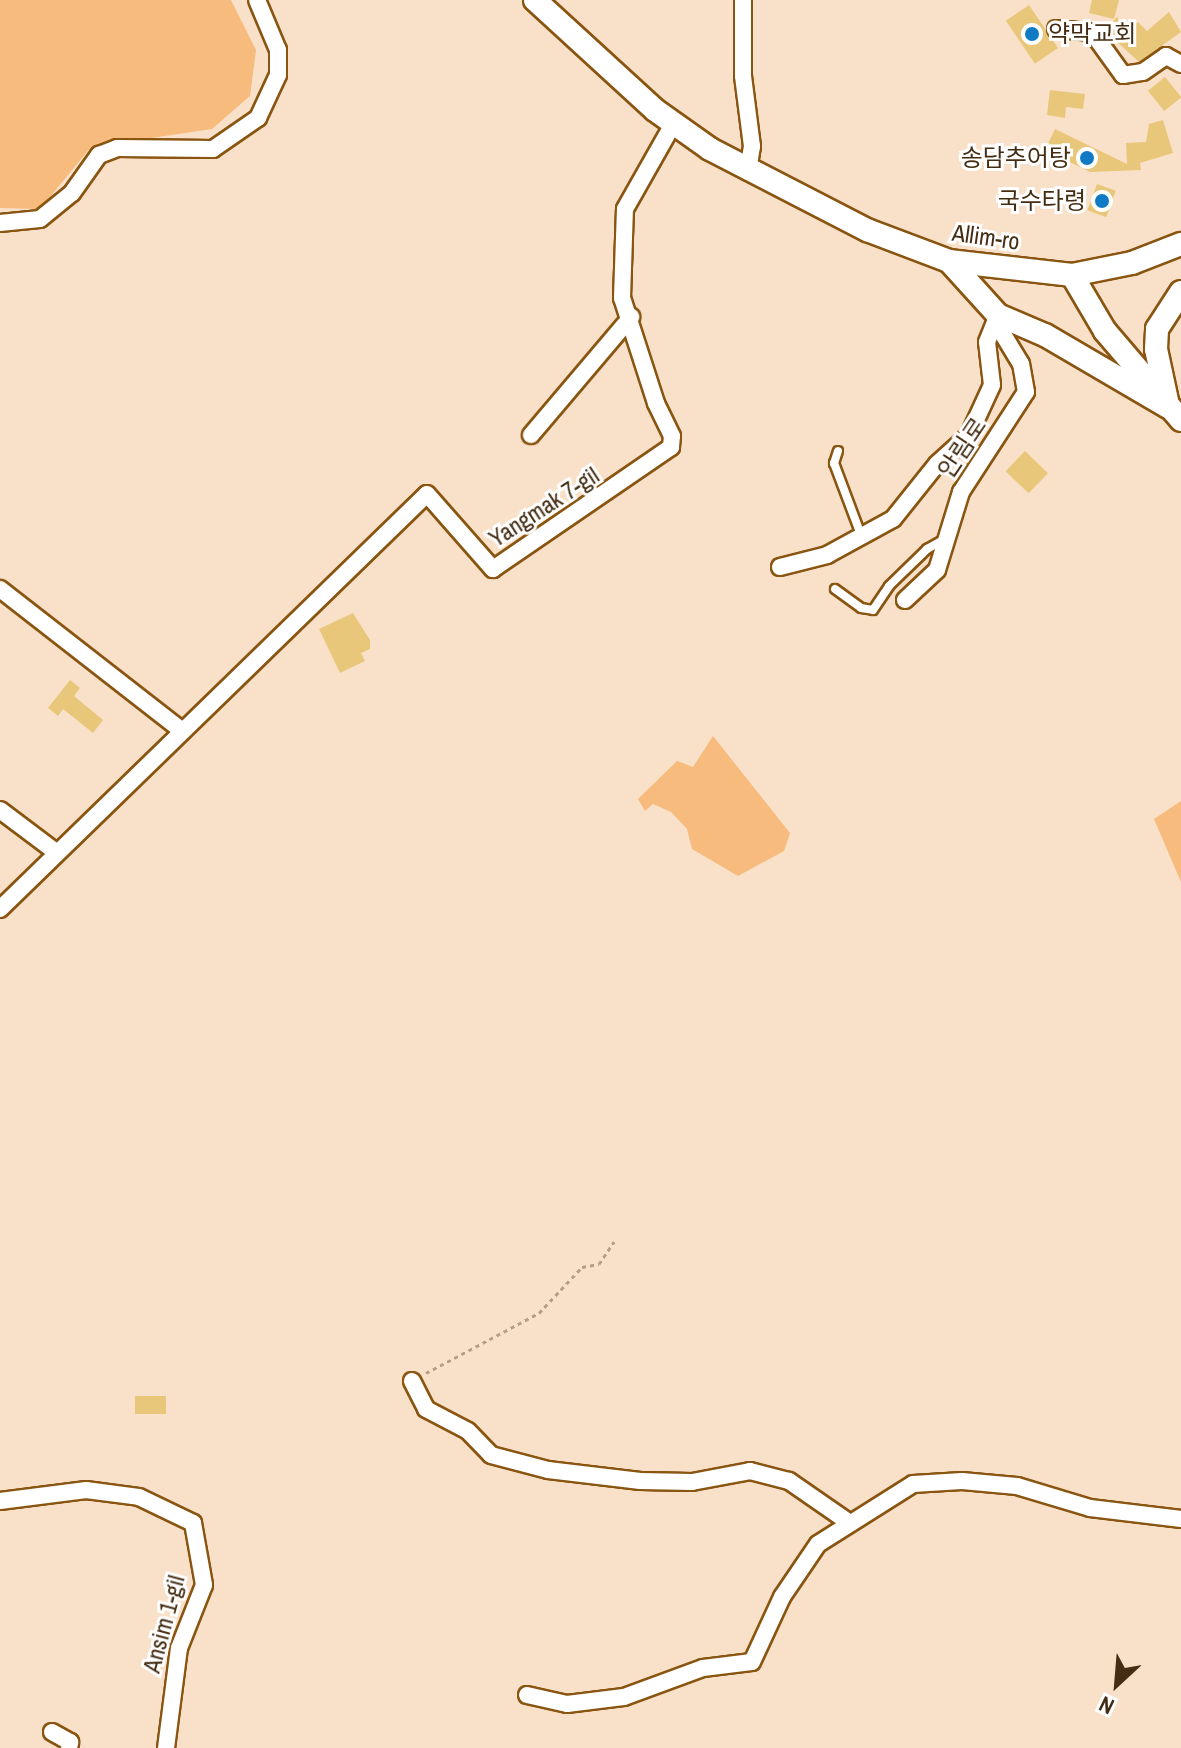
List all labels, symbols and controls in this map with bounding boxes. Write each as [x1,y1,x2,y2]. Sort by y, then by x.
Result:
place label: 약막교회 [1048,20,1136,48]
marker: 약막교회 [1023,25,1041,43]
place label: 송담추어탕 [961,144,1071,172]
marker: 송담추어탕 [1078,149,1096,167]
place label: 국수타령 [998,187,1086,215]
marker: 국수타령 [1093,192,1111,210]
street label: Allim-ro [950,218,1022,256]
street label: 안림로 [932,412,992,484]
street label: Yangmak 7-gil [484,461,604,553]
street label: Ansim 1-gil [137,1572,191,1676]
north arrow [1077,1644,1157,1724]
text: N [1094,1689,1119,1722]

